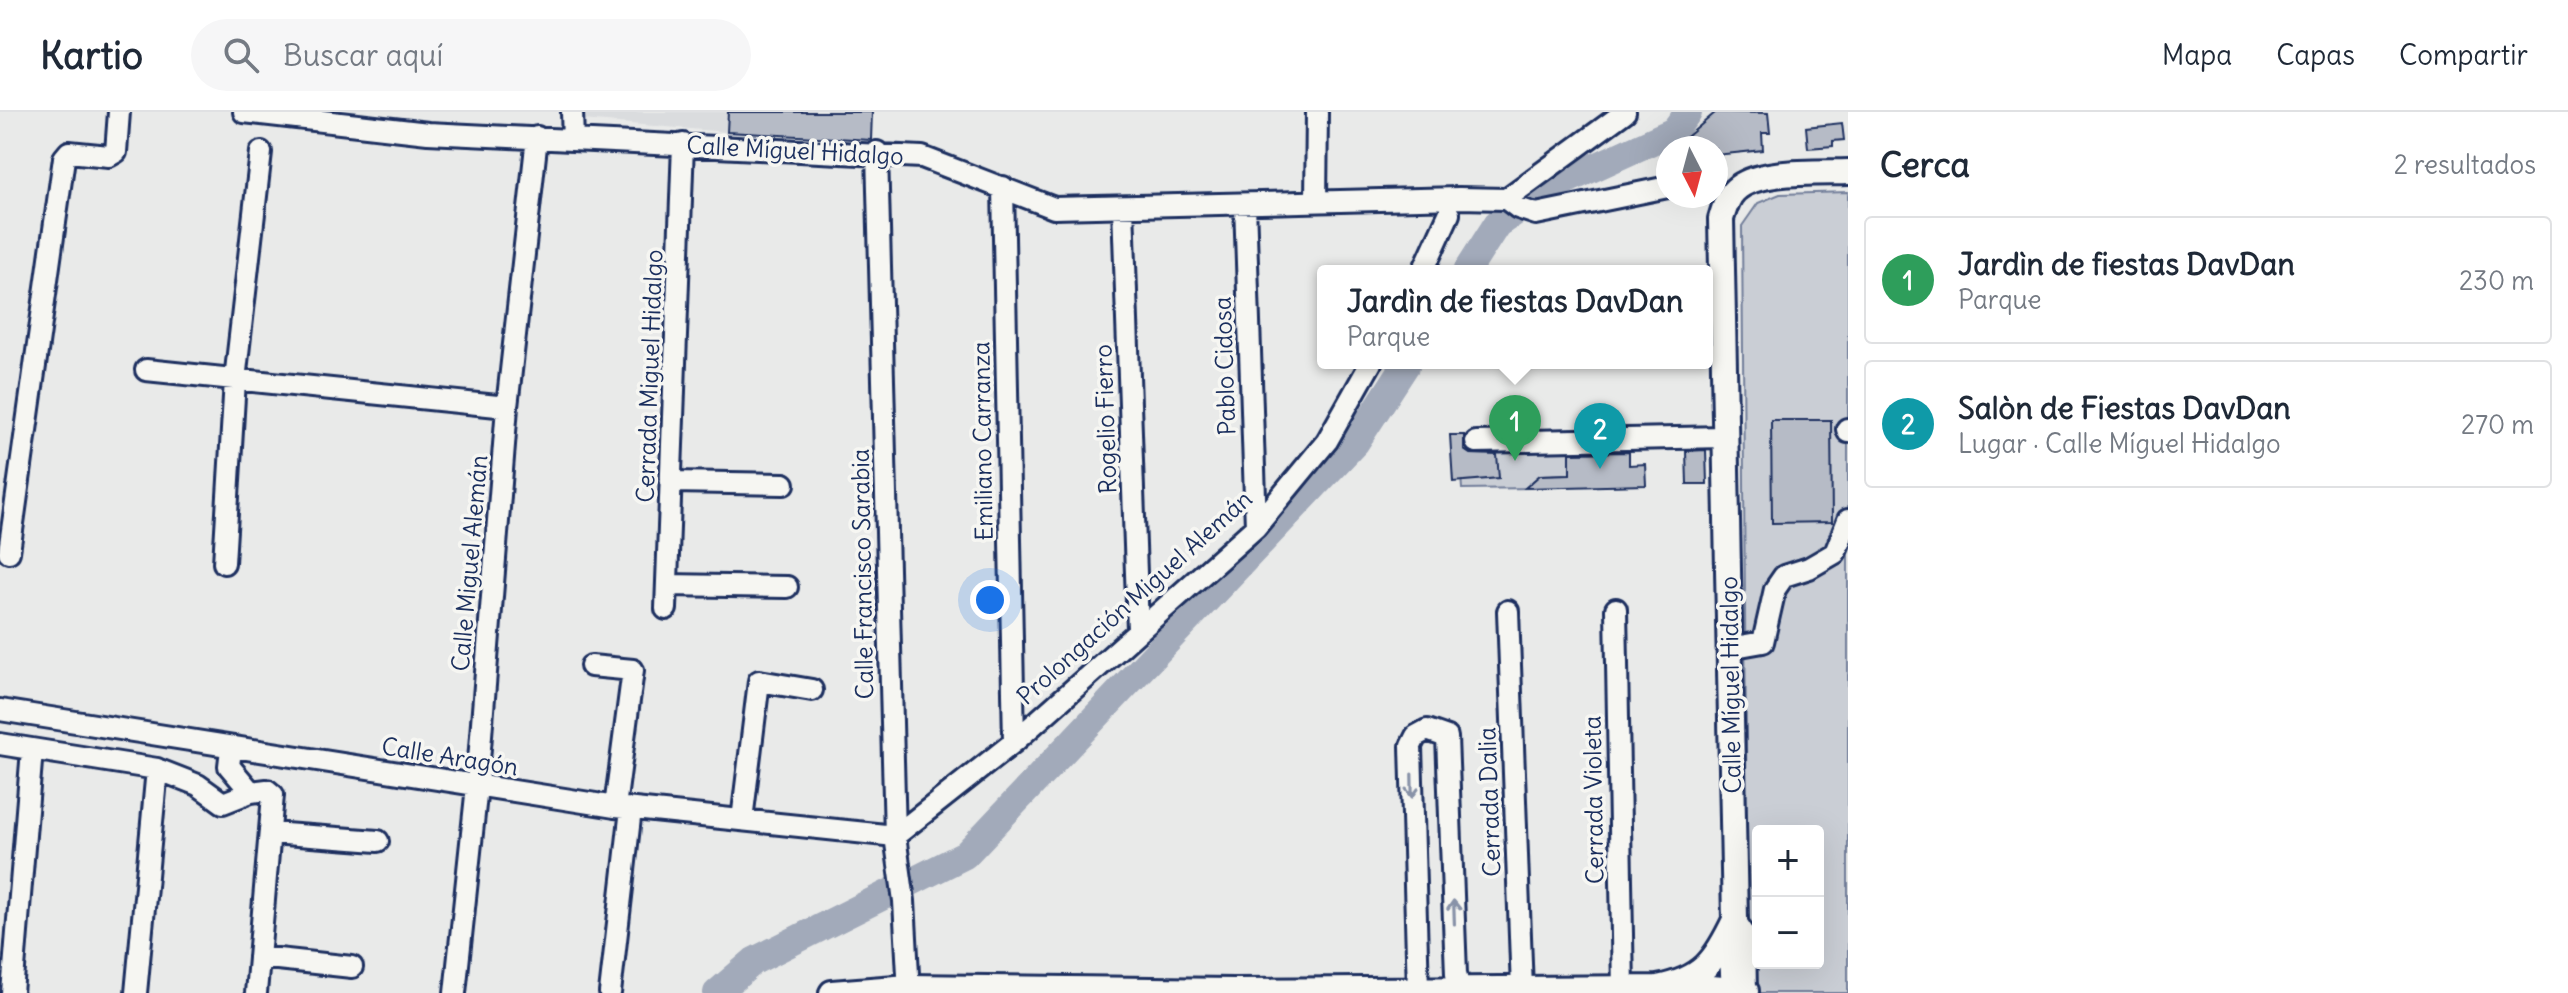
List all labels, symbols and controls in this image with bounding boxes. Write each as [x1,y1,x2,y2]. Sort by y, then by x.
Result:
search box [191,19,751,91]
text: Kartio [40,32,143,79]
icon: search [219,33,263,77]
text: Buscar aquí [283,36,443,74]
text: Mapa [2162,37,2232,73]
text: Capas [2276,37,2355,73]
text: Compartir [2399,37,2528,73]
street label: Calle Míguel Hidalgo [686,129,904,171]
north arrow [1656,136,1728,208]
text: Cerca [1880,143,1970,186]
text: 2 resultados [2394,148,2536,181]
text: Jardìn de fiestas DavDan [1958,245,2295,283]
street label: Cerrada Miguel Hidalgo [630,249,668,503]
text: 1 [1903,264,1913,297]
text: 230 m [2459,264,2534,297]
popup [1317,265,1713,369]
text: Jardìn de fiestas DavDan [1347,282,1683,320]
text: Parque [1958,283,2042,316]
street label: Pablo Cidosa [1207,296,1241,436]
text: Parque [1347,320,1430,353]
street label: Emiliano Carranza [965,341,999,541]
street label: Rogelio Fierro [1087,344,1123,494]
text: Salòn de Fiestas DavDan [1958,389,2291,427]
pin: 1 [1489,395,1541,461]
pin: 2 [1574,403,1626,469]
text: 2 [1901,408,1915,441]
text: 270 m [2461,408,2534,441]
text: Lugar · Calle Míguel Hidalgo [1958,427,2281,460]
street label: Calle Francisco Sarabia [845,448,879,700]
street label: Calle Miguel Alemán [445,453,493,672]
street label: Prolongación Miguel Alemán [1010,483,1258,711]
street label: Calle Míguel Hidalgo [1713,576,1747,794]
your location [970,580,1010,620]
street label: Cerrada Violeta [1577,715,1609,885]
street label: Cerrada Dalia [1471,727,1507,877]
street label: Calle Aragón [379,730,521,782]
one-way arrow [1404,772,1419,799]
map controls [1752,825,1824,969]
button: + [1752,825,1824,897]
button: − [1752,897,1824,969]
one-way arrow [1446,899,1461,926]

